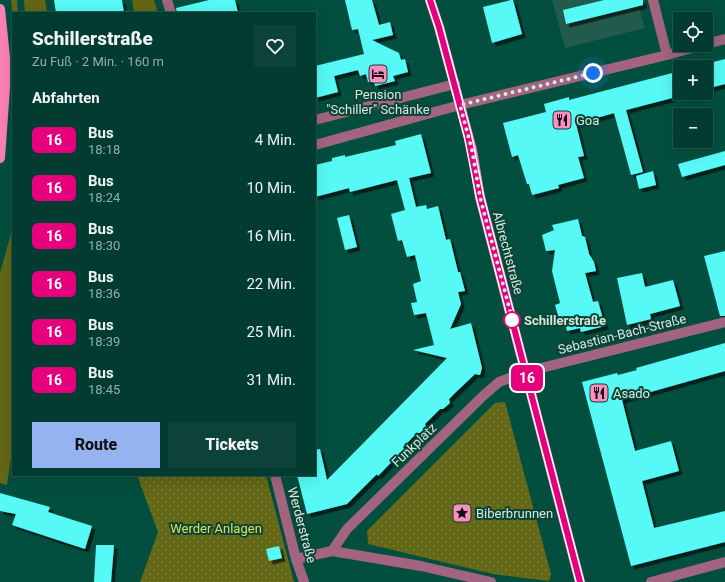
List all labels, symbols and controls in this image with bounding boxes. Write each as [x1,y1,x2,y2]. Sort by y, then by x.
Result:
map controls [673,12,713,148]
button: locate [673,12,713,52]
button: heart [254,25,296,67]
text: Schillerstraße [32,27,153,50]
text: Zu Fuß · 2 Min. · 160 m [32,54,164,69]
button: + [673,60,713,100]
hotel icon: Pension "Schiller" Schänke [367,63,389,85]
your location [583,63,603,83]
place label: Pension "Schiller" Schänke [326,87,430,117]
text: Abfahrten [32,89,100,107]
button: − [673,108,713,148]
restaurant icon: Goa [551,109,573,131]
place label: Goa [576,113,599,128]
text: Bus [88,124,114,142]
text: 4 Min. [255,131,296,149]
text: 16 [46,132,62,148]
text: 18:18 [88,142,120,157]
text: Bus [88,172,114,190]
text: 10 Min. [246,179,296,197]
text: 16 [46,180,62,196]
text: 18:24 [88,190,120,205]
street label: Albrechtstraße [490,210,526,296]
text: Bus [88,220,114,238]
text: 16 Min. [246,227,296,245]
text: 16 [46,228,62,244]
text: 18:30 [88,238,120,253]
text: Bus [88,268,114,286]
text: 22 Min. [246,275,296,293]
text: 16 [46,276,62,292]
text: 18:36 [88,286,120,301]
marker: Schillerstraße [503,311,521,329]
street label: Sebastian-Bach-Straße [556,311,688,357]
place label: Schillerstraße [524,313,606,328]
text: Bus [88,316,114,334]
text: 25 Min. [246,323,296,341]
text: 16 [46,324,62,340]
text: 18:39 [88,334,120,349]
text: Bus [88,364,114,382]
line badge: 16 [509,365,545,391]
text: 16 [519,370,535,386]
text: 31 Min. [246,371,296,389]
text: 16 [46,372,62,388]
text: 18:45 [88,382,120,397]
restaurant icon: Asado [588,382,610,404]
place label: Asado [613,386,650,401]
street label: Funkplatz [389,420,440,470]
button: Route [32,422,160,468]
button: Tickets [168,422,296,468]
street label: Werderstraße [285,485,319,565]
place icon: Biberbrunnen [451,502,473,524]
place label: Biberbrunnen [476,506,553,521]
park label: Werder Anlagen [170,521,262,536]

